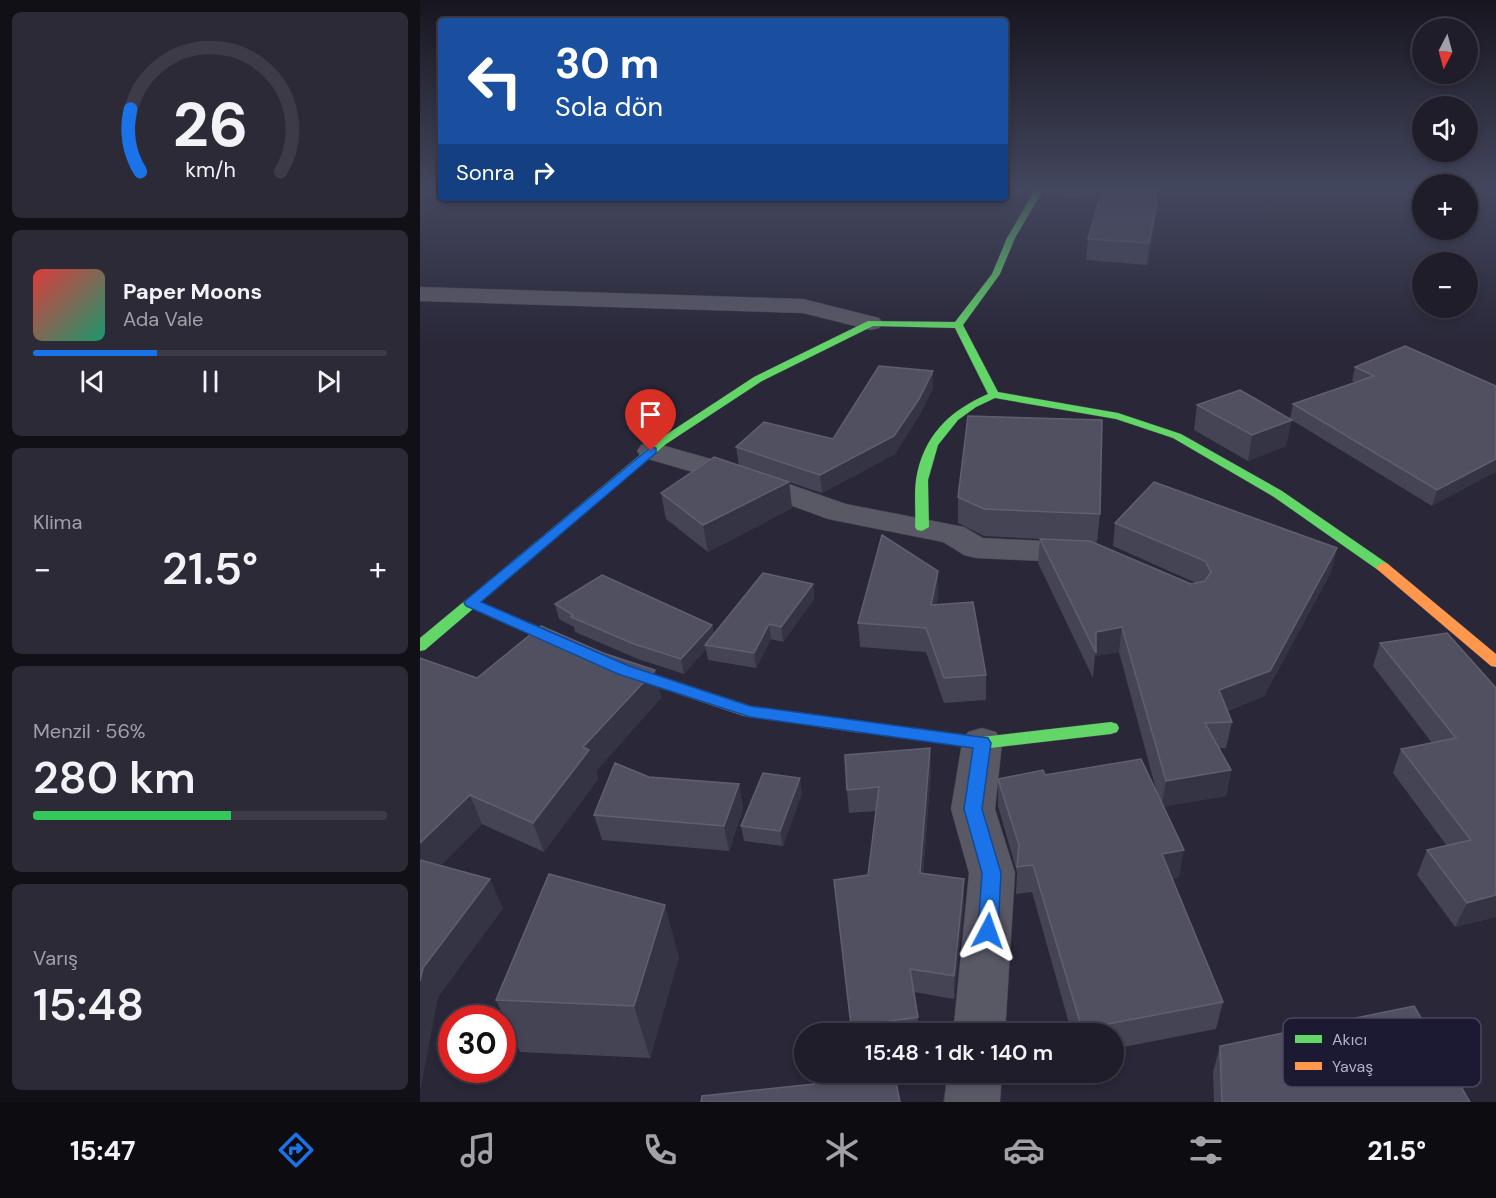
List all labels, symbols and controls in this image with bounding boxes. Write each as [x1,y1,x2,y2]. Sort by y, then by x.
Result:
north arrow [1412,18,1478,84]
map controls [1412,18,1478,318]
text: 30 m [555,36,659,91]
icon: left [456,42,534,120]
text: 26 [172,84,248,165]
text: Sola dön [555,89,663,124]
button: sound [1412,96,1478,162]
text: km/h [185,156,235,184]
icon: right [527,156,560,189]
text: Sonra [456,158,515,187]
button: + [1412,174,1478,240]
button: − [1412,252,1478,318]
text: Paper Moons [123,277,262,306]
text: Ada Vale [123,306,203,332]
icon: previous [76,365,109,398]
icon: pause [194,365,227,398]
icon: next [312,365,345,398]
pin [625,389,676,451]
icon: arrive [634,398,667,431]
text: Klima [33,509,82,535]
text: 21.5° [162,539,258,598]
text: − [33,547,51,590]
text: + [369,547,387,590]
text: Menzil · 56% [33,718,145,744]
text: 280 km [33,748,196,807]
position arrow [956,899,1020,963]
text: Varış [33,945,78,971]
text: 15:48 [33,975,144,1034]
speed limit sign: 30 [438,1005,516,1083]
legend [1283,1018,1481,1087]
text: Akıcı [1332,1029,1367,1050]
text: 15:48 · 1 dk · 140 m [865,1038,1053,1067]
text: Yavaş [1332,1056,1373,1077]
icon: directions [275,1129,317,1171]
icon: music [457,1129,499,1171]
icon: phone [639,1129,681,1171]
icon: climate [821,1129,863,1171]
icon: car [1003,1129,1045,1171]
icon: filters [1185,1129,1227,1171]
text: 15:47 [70,1133,136,1168]
text: 21.5° [1367,1133,1426,1168]

